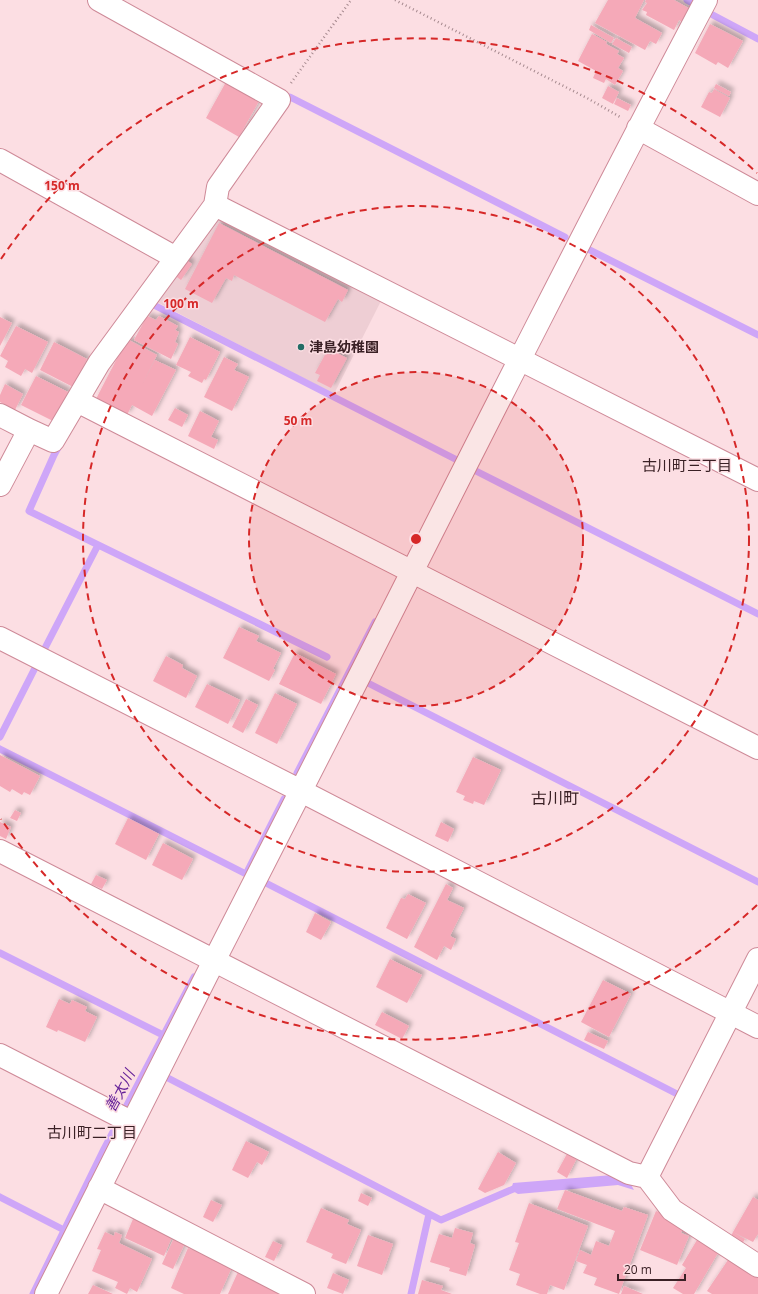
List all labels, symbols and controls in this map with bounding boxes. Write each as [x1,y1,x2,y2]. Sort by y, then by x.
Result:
text: 150 m [44,177,80,194]
text: 100 m [163,295,199,312]
place label: 津島幼稚園 [309,337,379,356]
marker: 津島幼稚園 [296,342,306,352]
text: 50 m [284,412,312,429]
district label: 古川町三丁目 [642,455,732,475]
centre of rings [409,532,423,546]
district label: 古川町 [531,787,579,809]
water label: 善太川 [100,1064,139,1115]
district label: 古川町二丁目 [47,1122,137,1142]
scale bar [618,1256,685,1282]
text: 20 m [624,1261,652,1278]

